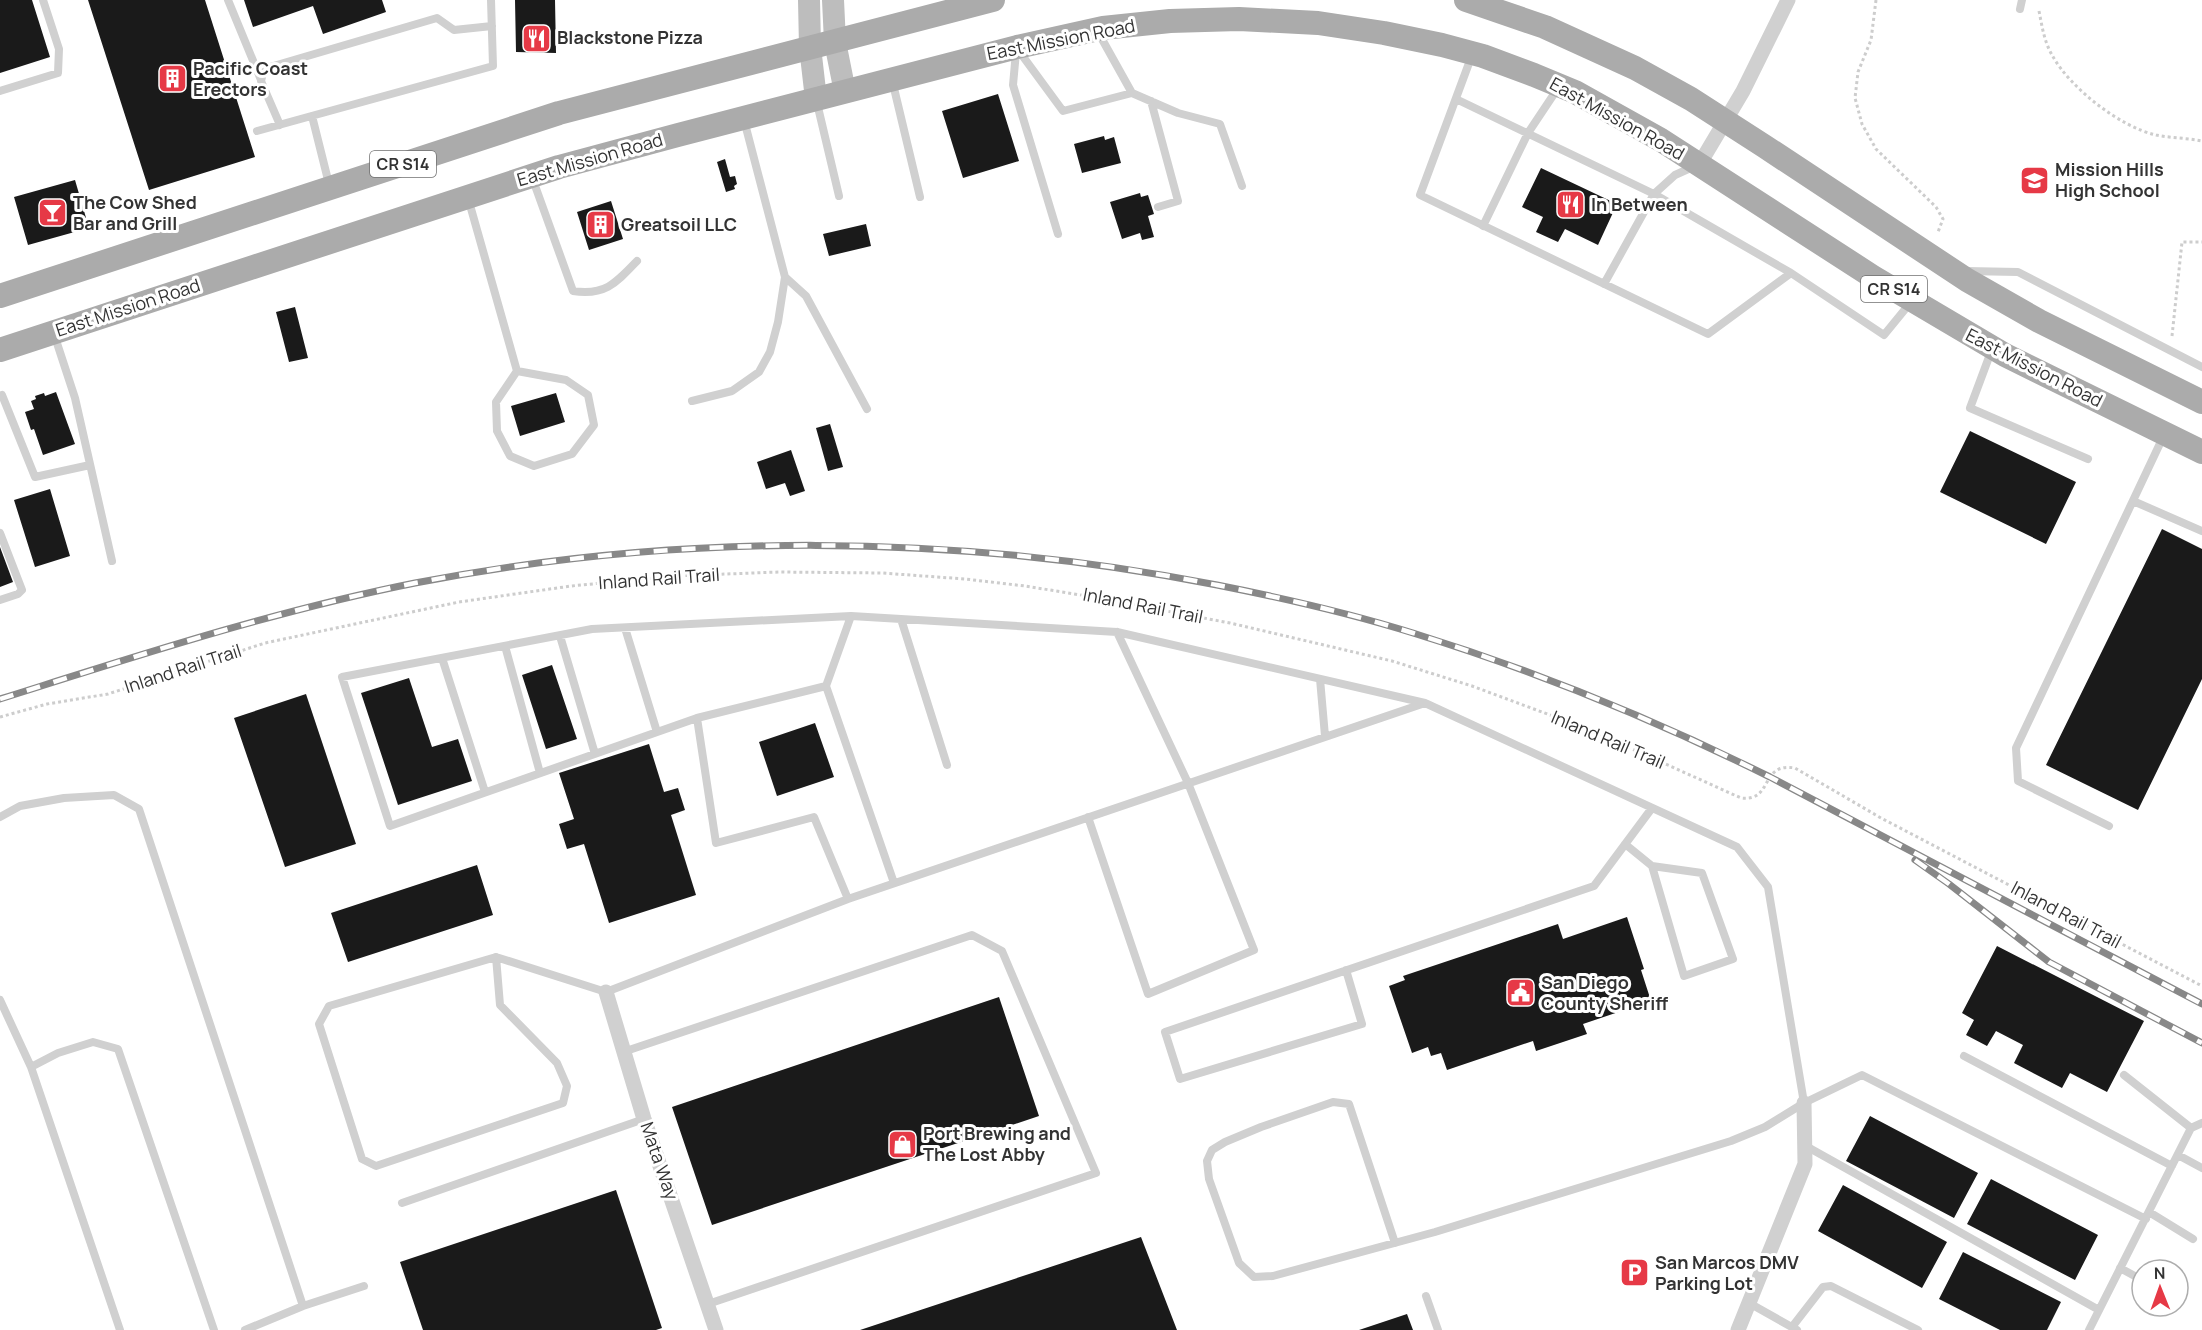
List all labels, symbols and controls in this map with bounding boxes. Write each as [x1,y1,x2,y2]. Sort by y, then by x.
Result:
street label: East Mission Road [985,13,1137,65]
restaurant icon: Blackstone Pizza [520,22,552,54]
place label: Blackstone Pizza [557,25,703,49]
place label: Pacific Coast Erectors [193,56,308,101]
building icon: Pacific Coast Erectors [156,63,188,95]
street label: East Mission Road [1546,71,1689,165]
street label: East Mission Road [514,127,665,191]
road number: CR S14 [370,151,436,177]
place label: Mission Hills High School [2055,157,2164,202]
school or university icon: Mission Hills High School [2018,164,2050,196]
restaurant icon: In Between [1554,189,1586,221]
place label: The Cow Shed Bar and Grill [73,190,197,235]
place label: In Between [1591,192,1688,216]
bar icon: The Cow Shed Bar and Grill [36,197,68,229]
building icon: Greatsoil LLC [584,209,616,241]
place label: Greatsoil LLC [621,212,737,236]
street label: East Mission Road [52,272,203,342]
road number: CR S14 [1861,276,1927,302]
street label: East Mission Road [1962,322,2107,412]
street label: Inland Rail Trail [597,562,720,594]
street label: Inland Rail Trail [1081,582,1205,628]
street label: Inland Rail Trail [121,638,244,698]
street label: Inland Rail Trail [1548,704,1669,774]
street label: Inland Rail Trail [2007,875,2126,953]
place label: San Diego County Sheriff [1541,970,1668,1015]
public building icon: San Diego County Sheriff [1504,977,1536,1009]
street label: Mata Way [635,1119,685,1203]
place label: Port Brewing and The Lost Abby [923,1121,1071,1166]
shop icon: Port Brewing and The Lost Abby [886,1128,918,1160]
place label: San Marcos DMV Parking Lot [1655,1250,1799,1295]
parking icon: San Marcos DMV Parking Lot [1618,1257,1650,1289]
north arrow [2130,1258,2190,1318]
text: N [2154,1262,2166,1284]

